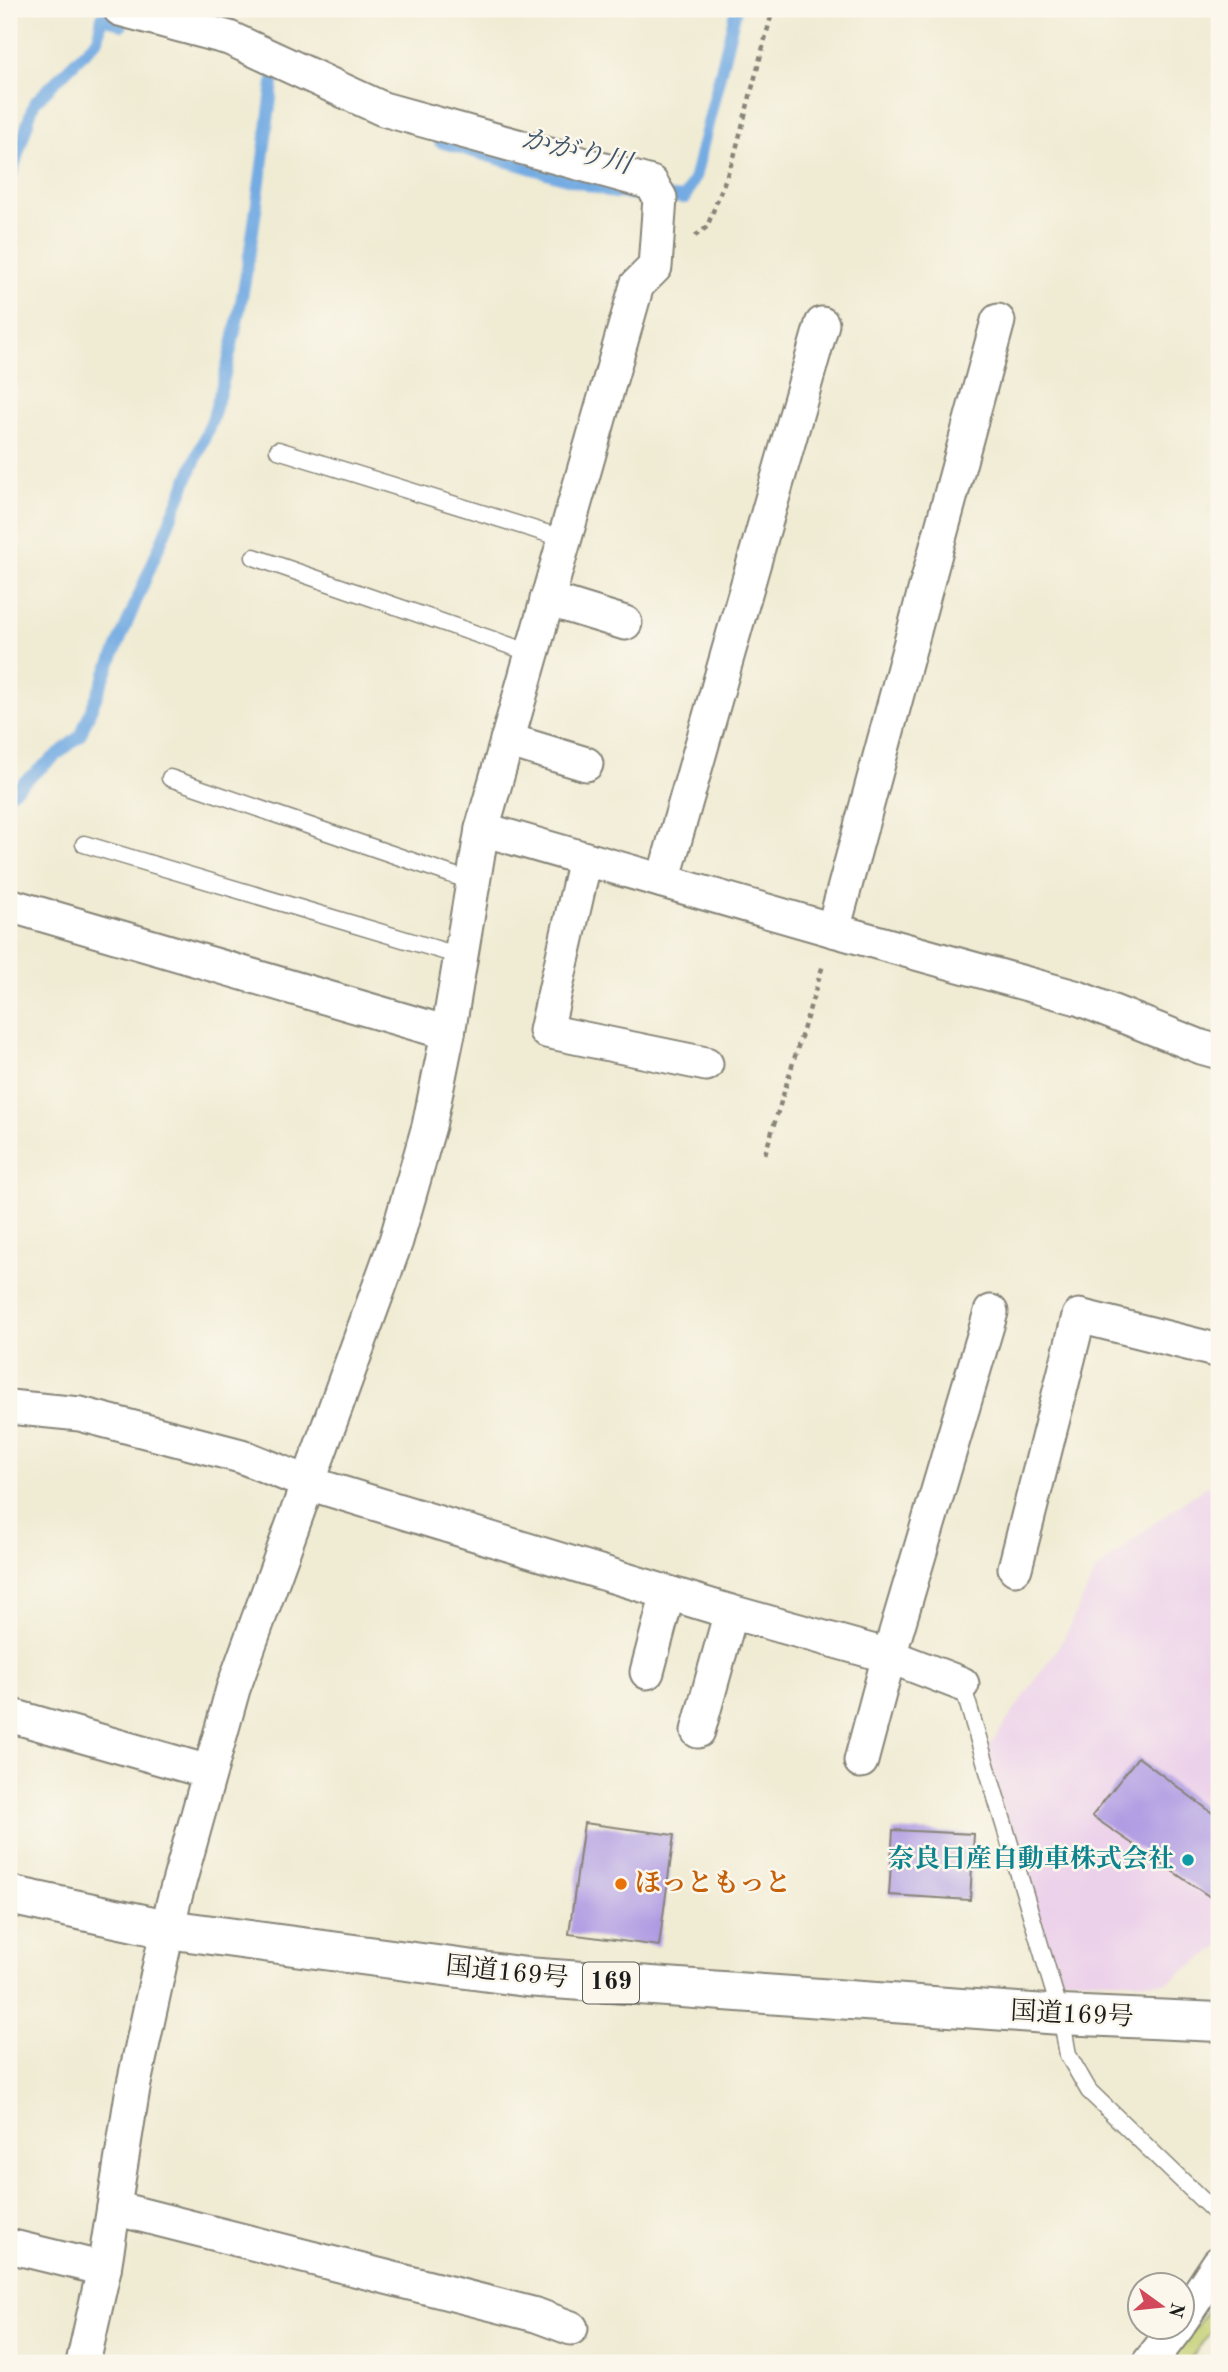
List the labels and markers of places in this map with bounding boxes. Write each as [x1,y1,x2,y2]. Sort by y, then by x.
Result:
place label: 奈良日産自動車株式会社 [888,1844,1174,1873]
marker: 奈良日産自動車株式会社 [1180,1852,1196,1868]
place label: ほっともっと [635,1870,791,1897]
marker: ほっともっと [613,1876,629,1892]

